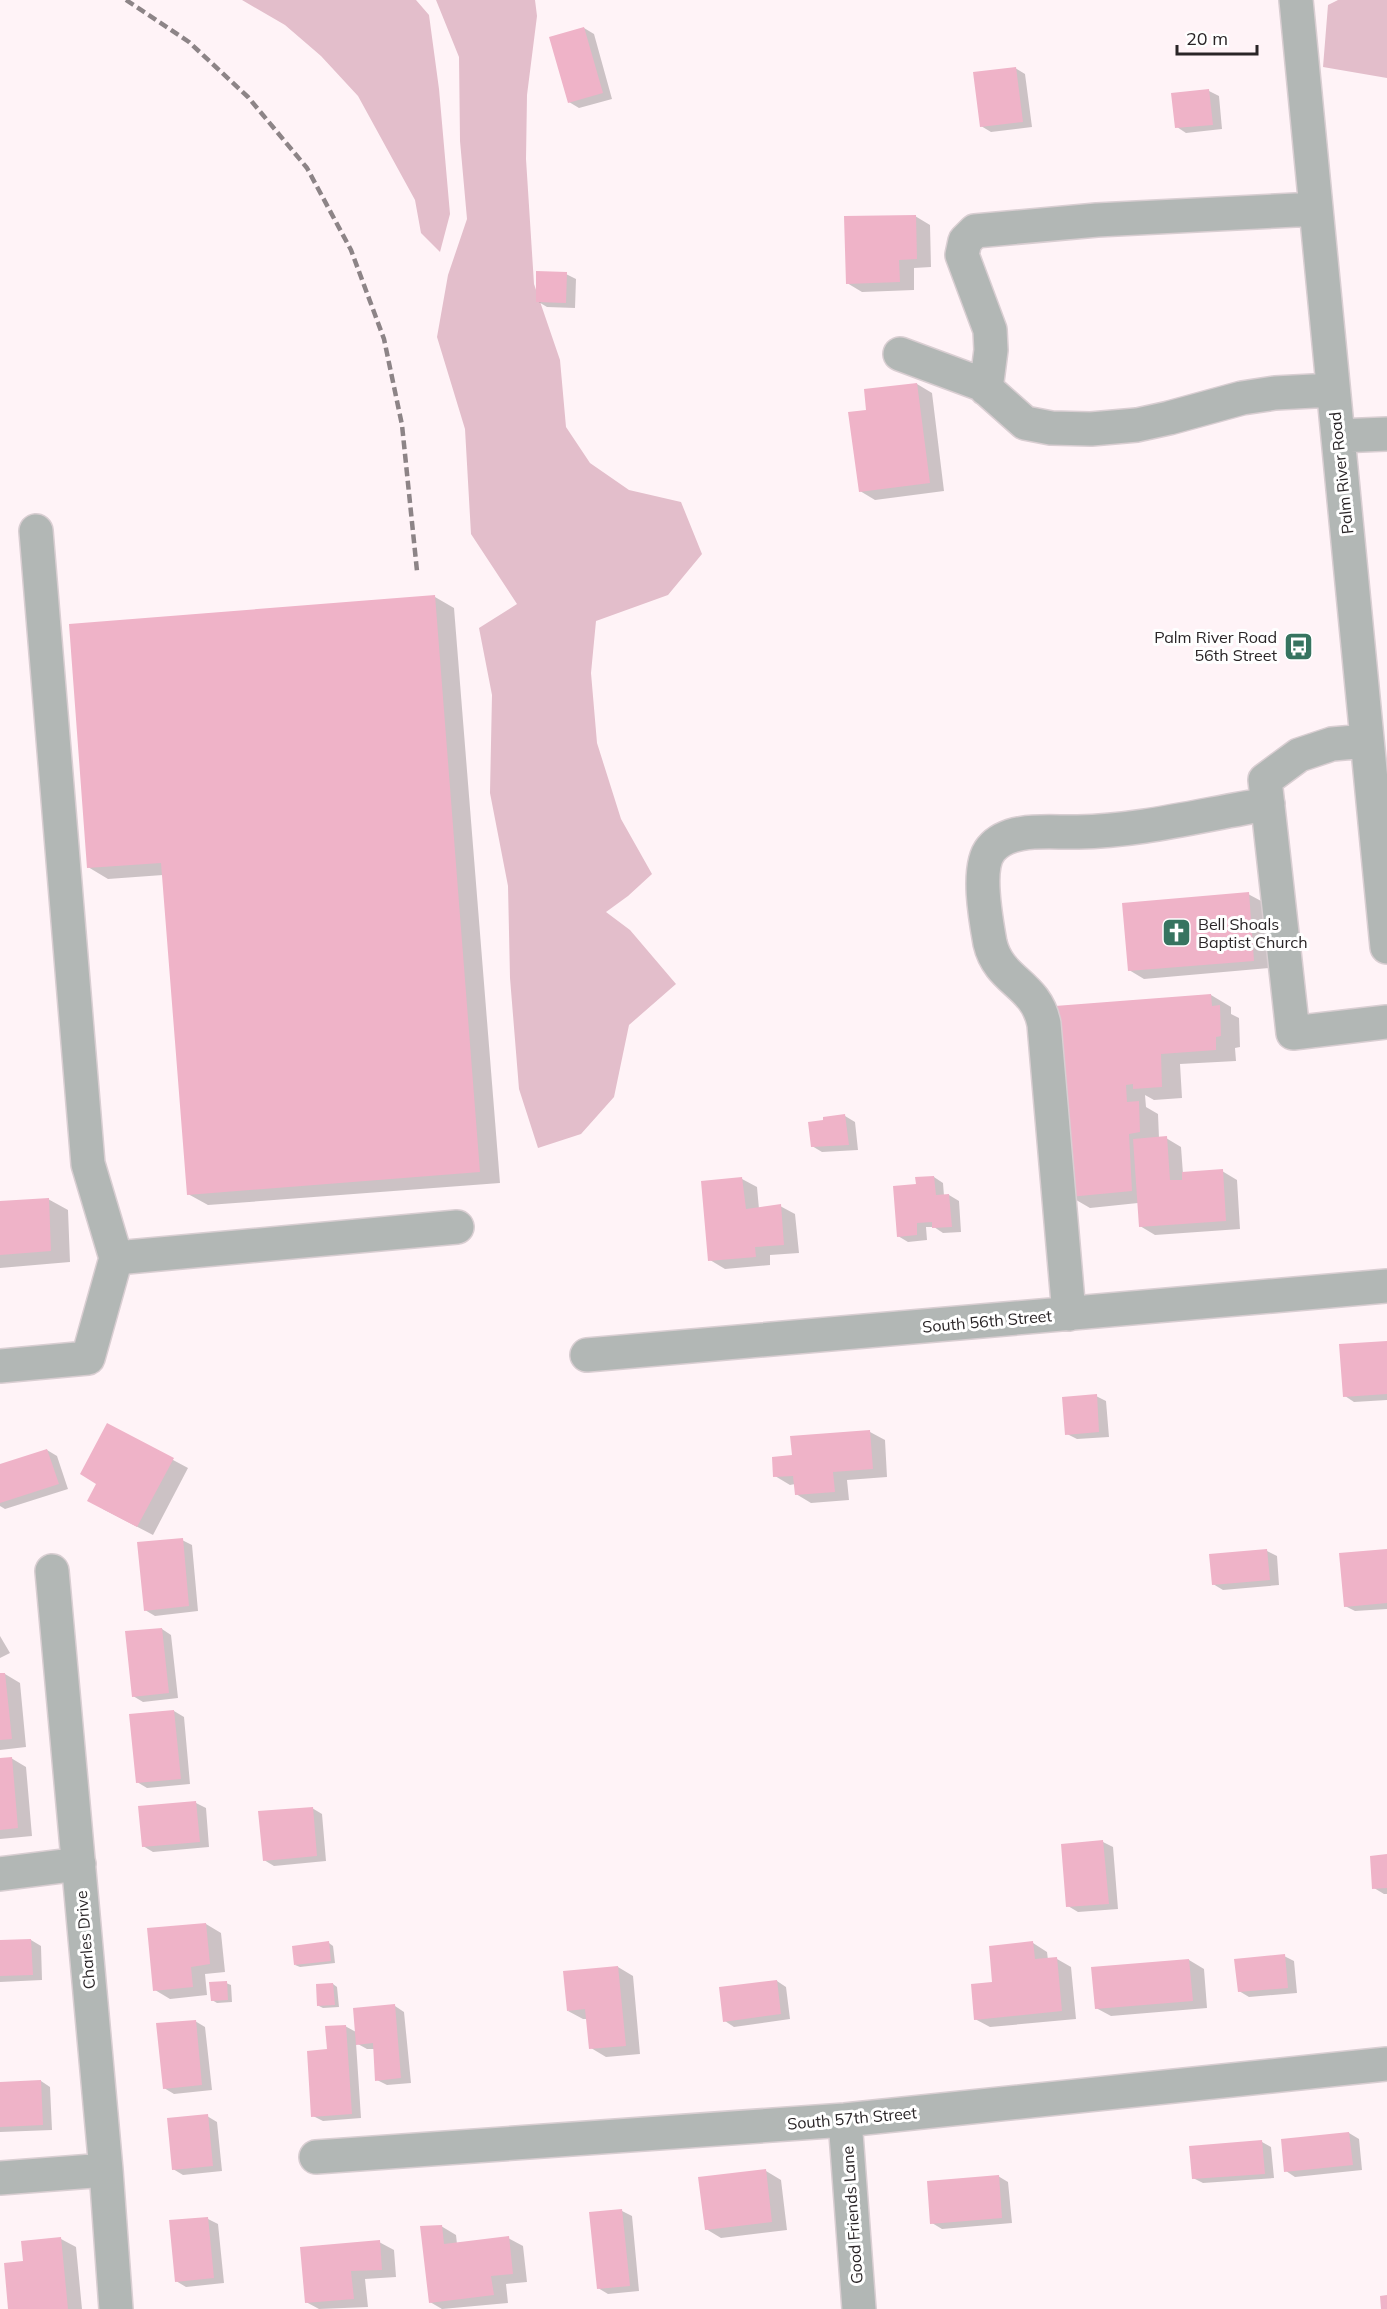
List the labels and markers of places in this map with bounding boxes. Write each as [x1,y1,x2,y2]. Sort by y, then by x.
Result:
place label: Palm River Road 56th Street [1154,627,1277,665]
bus stop icon: Palm River Road 56th Street [1282,630,1314,662]
place label: Bell Shoals Baptist Church [1198,914,1308,952]
church icon: Bell Shoals Baptist Church [1161,917,1193,949]

